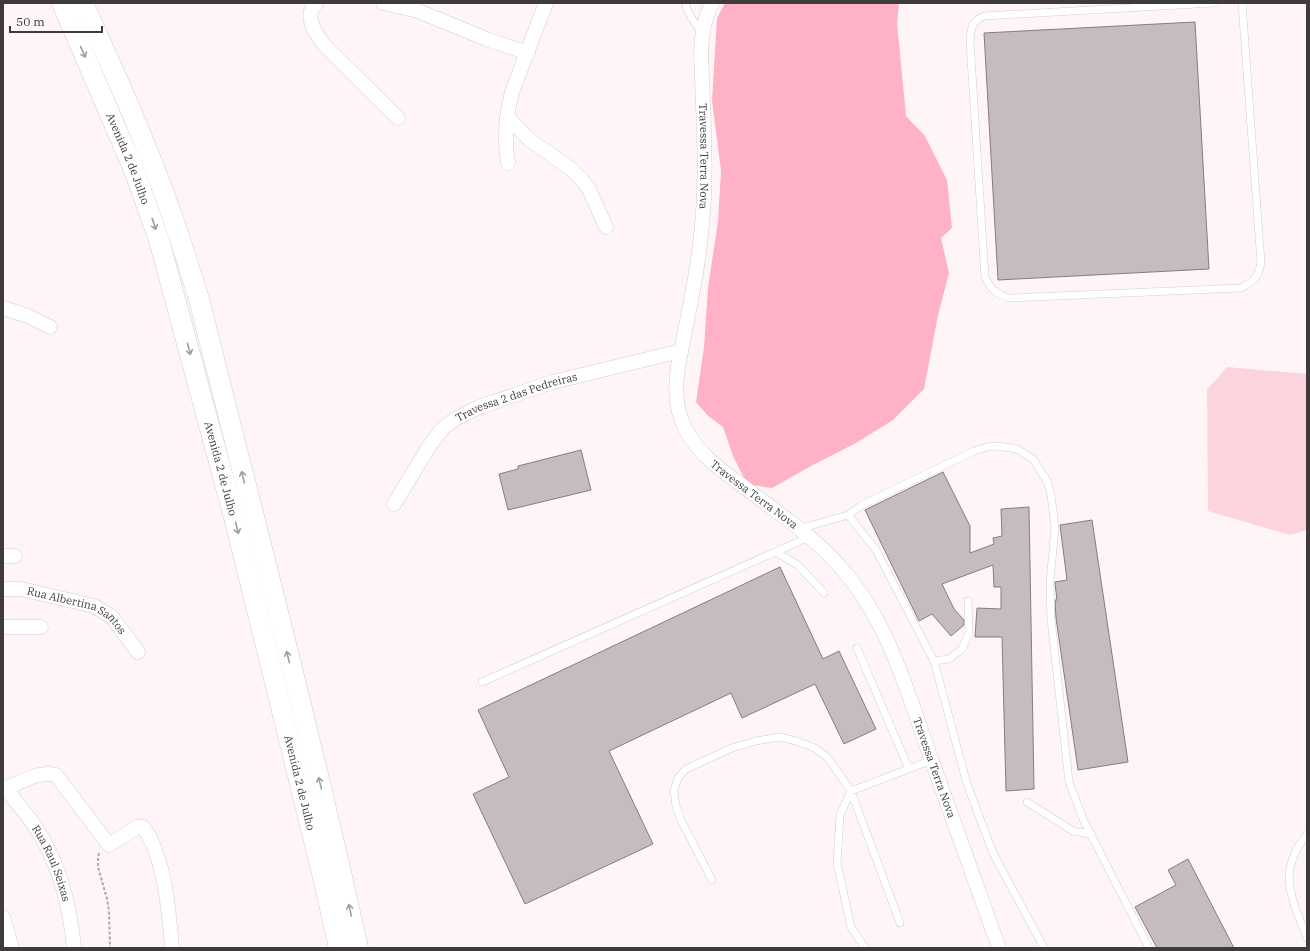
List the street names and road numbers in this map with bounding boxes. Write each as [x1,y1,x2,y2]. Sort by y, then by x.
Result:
street label: Travessa Terra Nova [696,103,712,210]
street label: Avenida 2 de Julho [103,111,153,206]
street label: Travessa 2 das Pedreiras [453,369,579,425]
street label: Avenida 2 de Julho [201,420,240,517]
street label: Travessa Terra Nova [707,457,801,532]
street label: Rua Albertina Santos [26,584,129,637]
street label: Travessa Terra Nova [910,715,959,820]
street label: Avenida 2 de Julho [281,734,318,832]
street label: Rua Raul Seixas [29,822,73,903]

